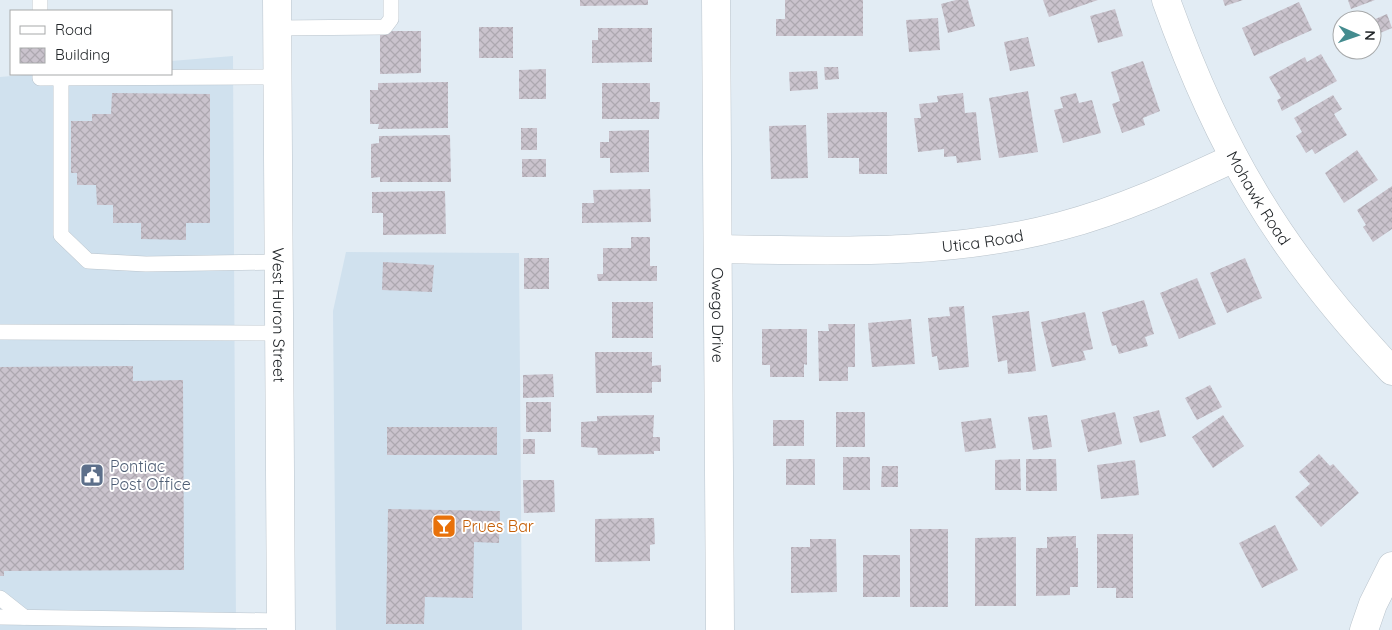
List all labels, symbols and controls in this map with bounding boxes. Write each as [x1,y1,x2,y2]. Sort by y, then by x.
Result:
legend [10,10,172,75]
north arrow [1332,10,1382,60]
text: Road [55,20,92,39]
text: N [1361,30,1379,41]
text: Building [55,45,110,64]
street label: Mohawk Road [1223,148,1295,249]
street label: Utica Road [941,225,1025,256]
street label: West Huron Street [269,247,289,383]
street label: Owego Drive [708,267,728,363]
place label: Pontiac Post Office [110,456,191,494]
public building icon: Pontiac Post Office [79,462,105,488]
bar icon: Prues Bar [431,513,457,539]
place label: Prues Bar [462,516,534,536]

